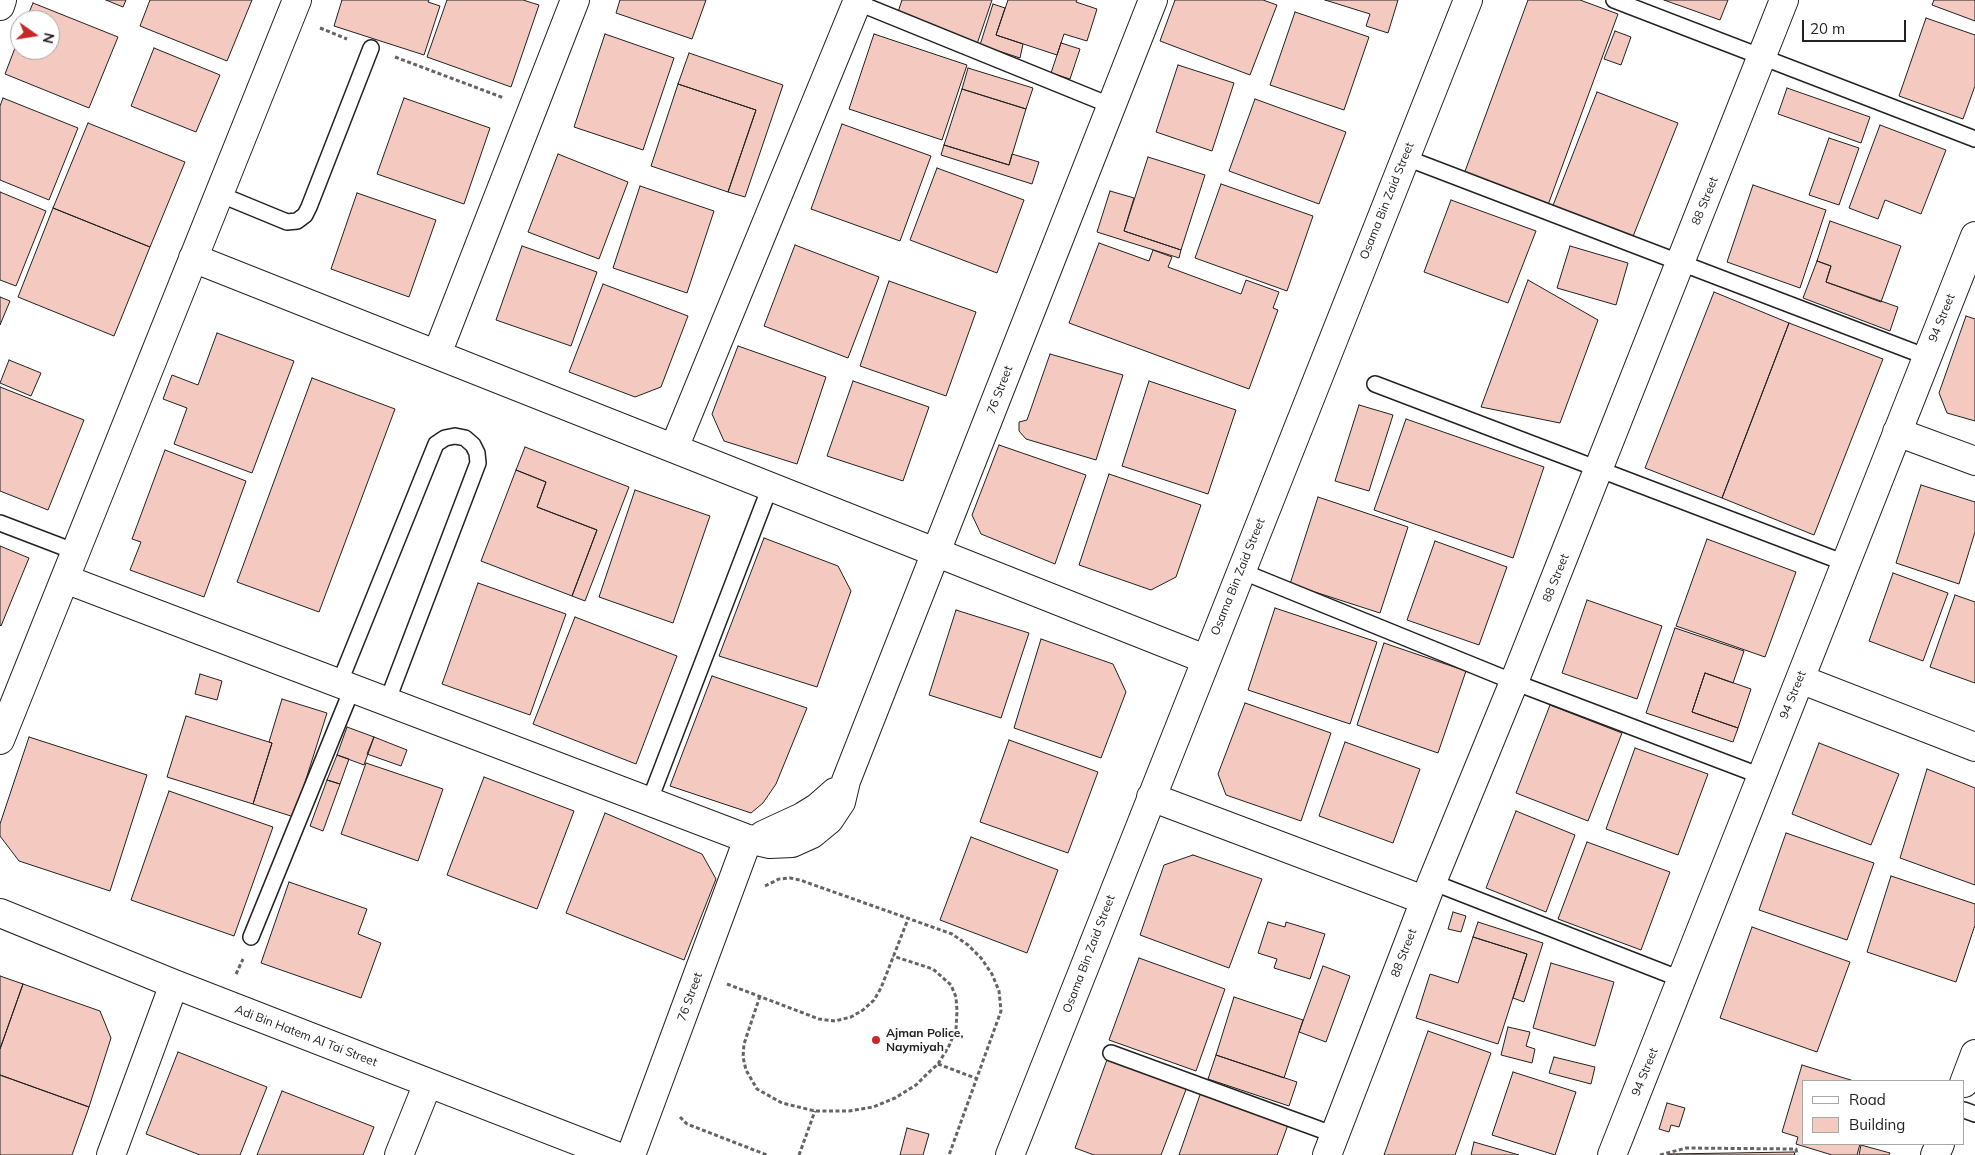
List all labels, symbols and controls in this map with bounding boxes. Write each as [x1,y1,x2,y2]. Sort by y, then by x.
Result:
north arrow [10,10,60,60]
scale bar [1805,10,1909,42]
text: 20 m [1810,19,1845,38]
text: N [39,31,59,45]
street label: Osama Bin Zaid Street [1357,140,1417,262]
street label: 88 Street [1689,175,1721,227]
street label: 94 Street [1926,292,1958,344]
street label: 76 Street [984,364,1016,416]
street label: Osama Bin Zaid Street [1208,516,1268,638]
street label: 88 Street [1540,552,1572,604]
street label: 94 Street [1777,669,1809,721]
street label: Osama Bin Zaid Street [1060,893,1118,1015]
street label: 88 Street [1388,927,1420,979]
street label: 76 Street [675,971,705,1023]
street label: Adi Bin Hatem Al Tai Street [233,1002,379,1070]
place label: Ajman Police, Naymiyah [886,1026,963,1054]
marker: Ajman Police, Naymiyah [870,1034,882,1046]
street label: 94 Street [1629,1046,1661,1098]
legend [1802,1080,1965,1145]
text: Road [1849,1090,1886,1109]
text: Building [1849,1115,1905,1134]

